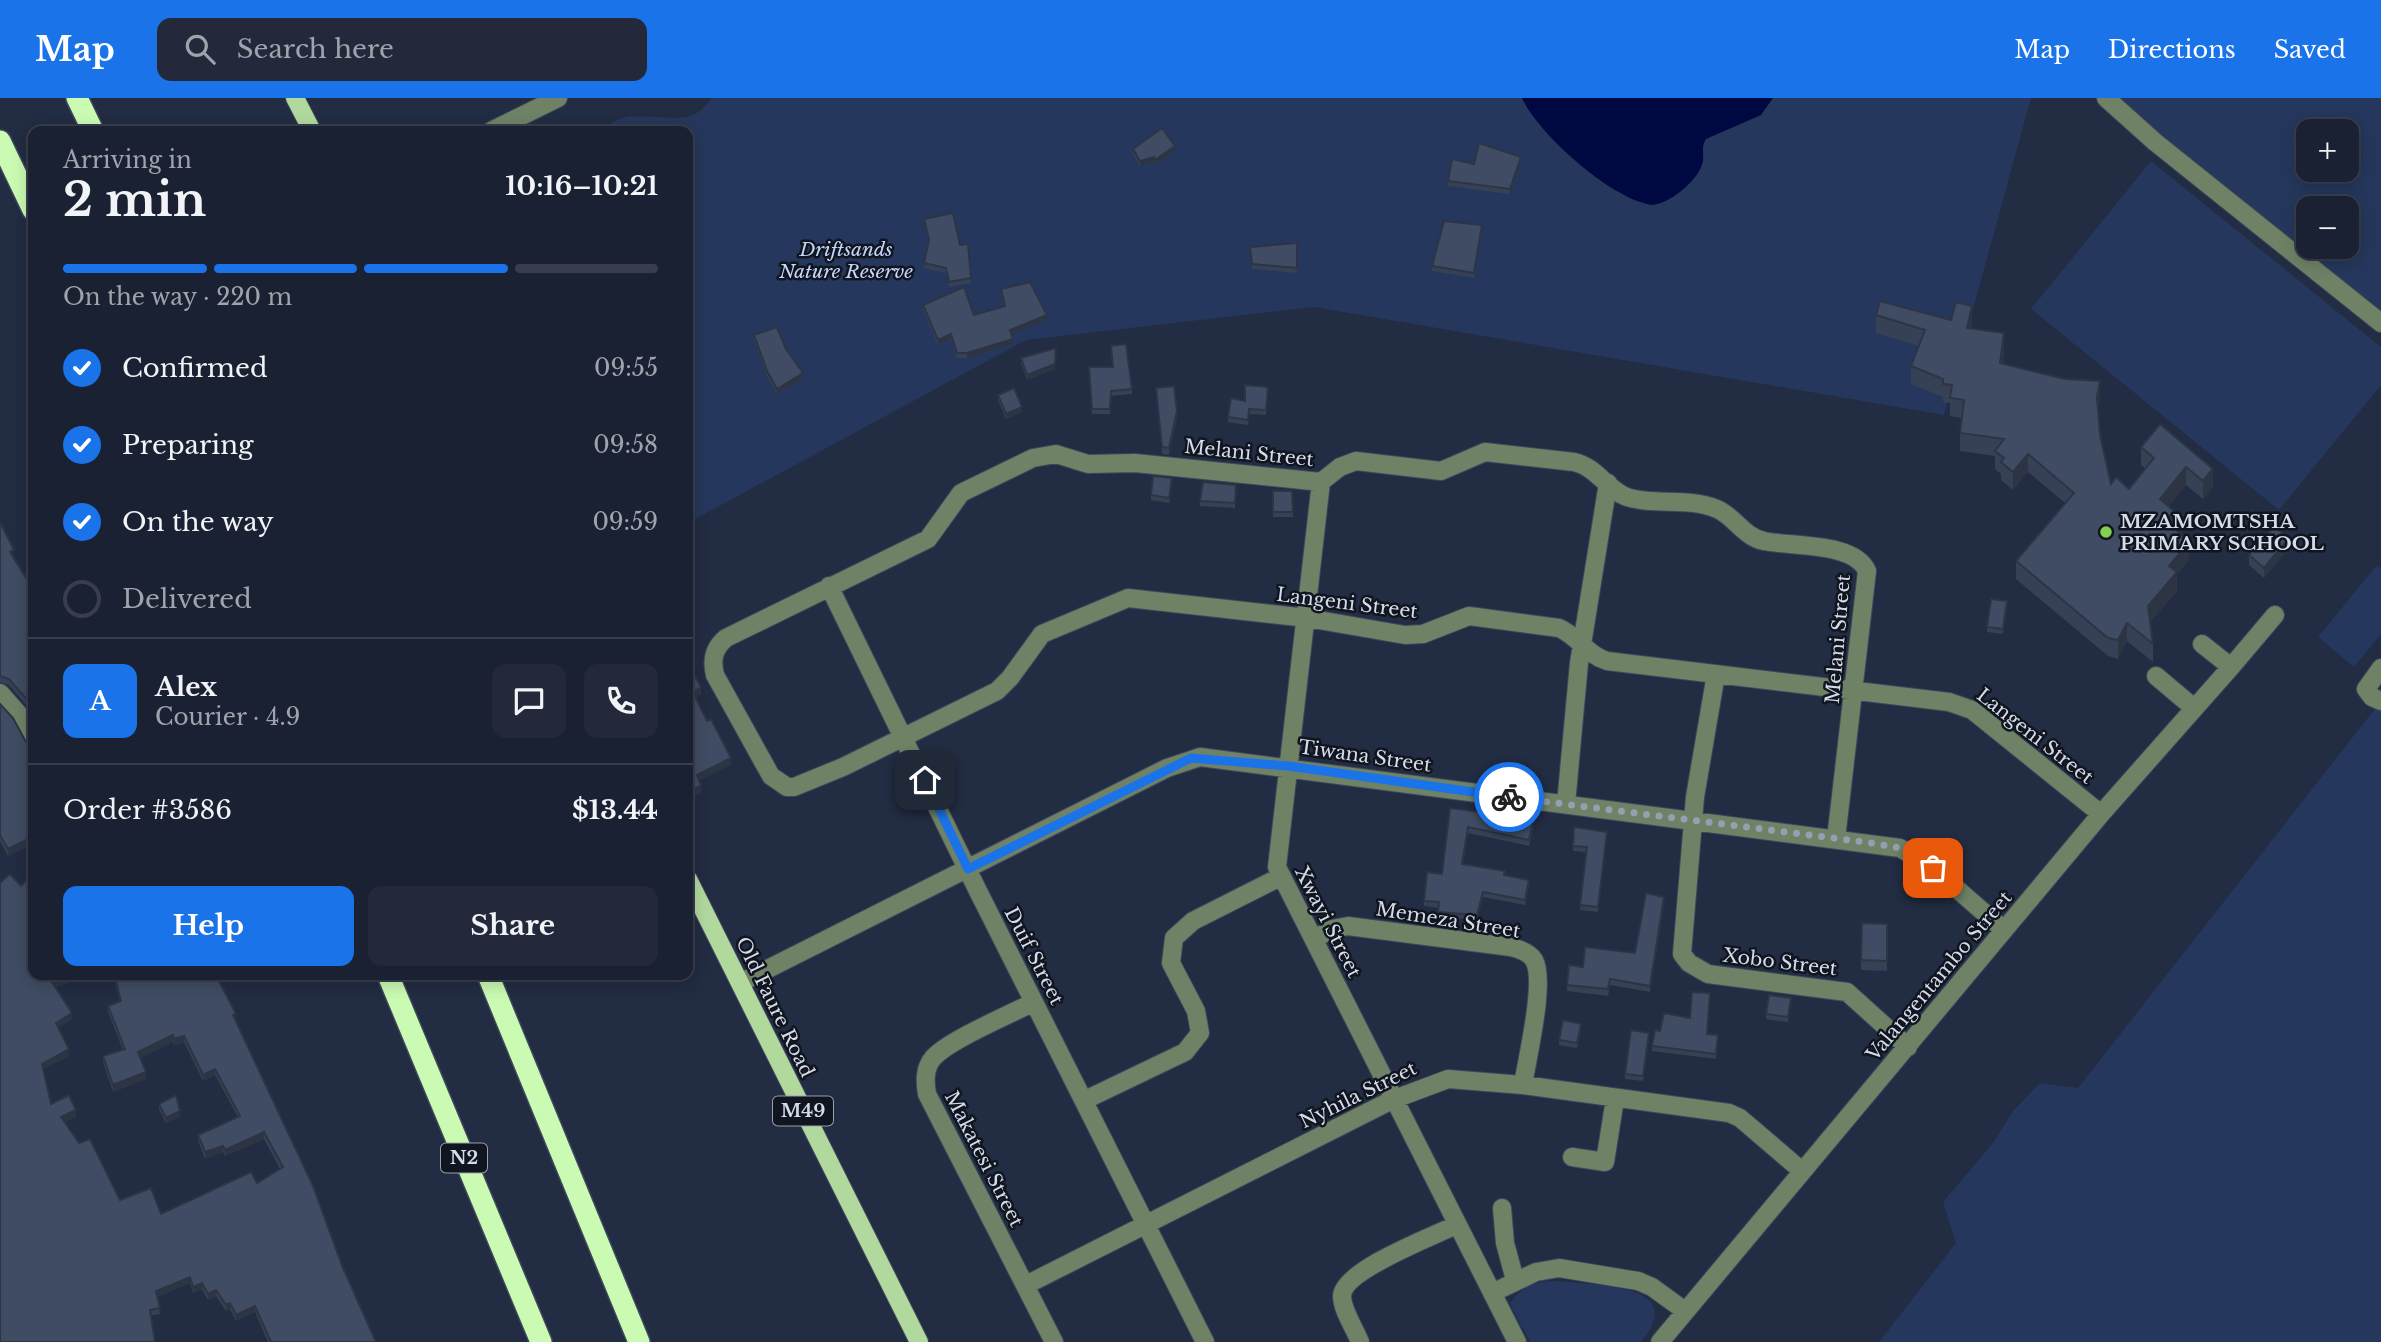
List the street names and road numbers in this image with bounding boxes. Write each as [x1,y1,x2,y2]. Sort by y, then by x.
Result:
street label: Melani Street [1183,435,1316,471]
street label: Melani Street [1821,572,1855,705]
street label: Langeni Street [1275,583,1420,623]
street label: Langeni Street [1972,683,2099,789]
street label: Tiwana Street [1297,735,1434,777]
street label: Xwayi Street [1290,863,1366,982]
street label: Valangentambo Street [1861,886,2017,1066]
street label: Memeza Street [1374,897,1523,943]
street label: Duif Street [1000,903,1069,1009]
street label: Old Faure Road [731,933,819,1081]
street label: Xobo Street [1722,944,1839,981]
street label: Nyhila Street [1296,1056,1421,1133]
street label: Makatesi Street [940,1087,1028,1231]
road number: M49 [773,1096,833,1126]
road number: N2 [441,1143,487,1172]

